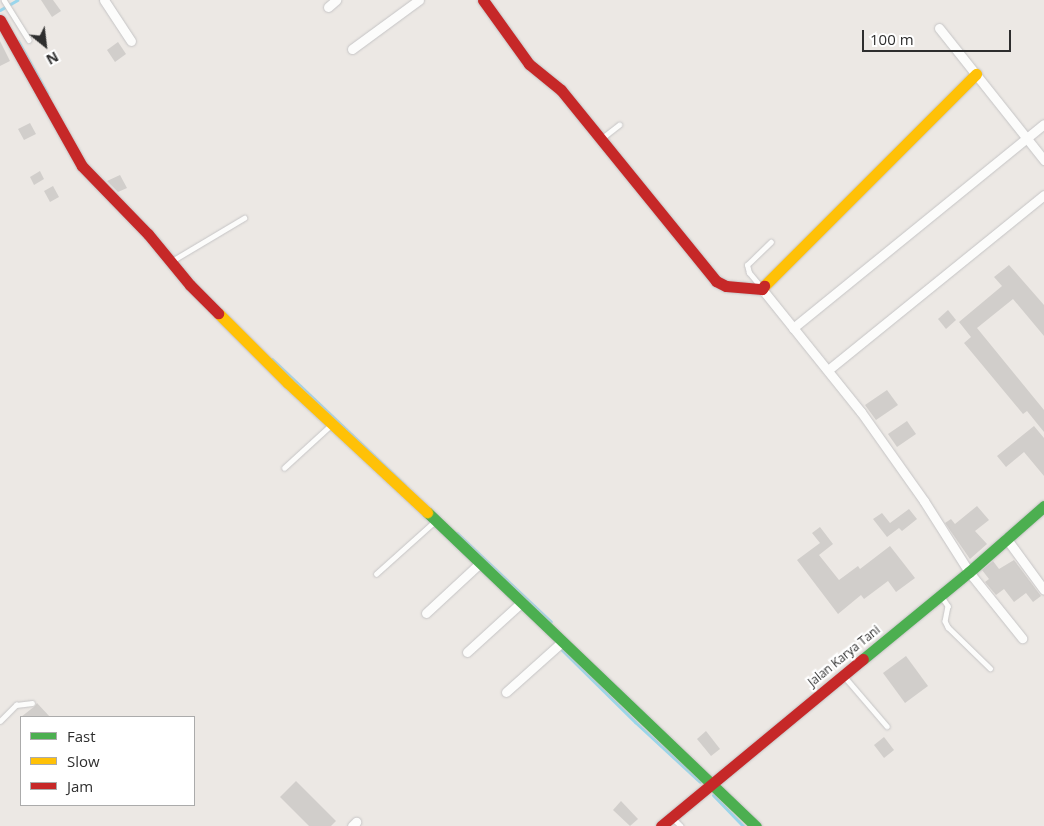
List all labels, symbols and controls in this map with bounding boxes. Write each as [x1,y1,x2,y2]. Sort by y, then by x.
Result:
north arrow [20,20,70,70]
scale bar [864,20,1013,52]
text: 100 m [870,29,914,49]
text: N [43,47,62,70]
street label: Jalan Karya Tani [805,623,883,689]
legend [20,716,195,806]
text: Fast [67,726,96,746]
text: Slow [67,751,100,771]
text: Jam [67,776,93,796]

